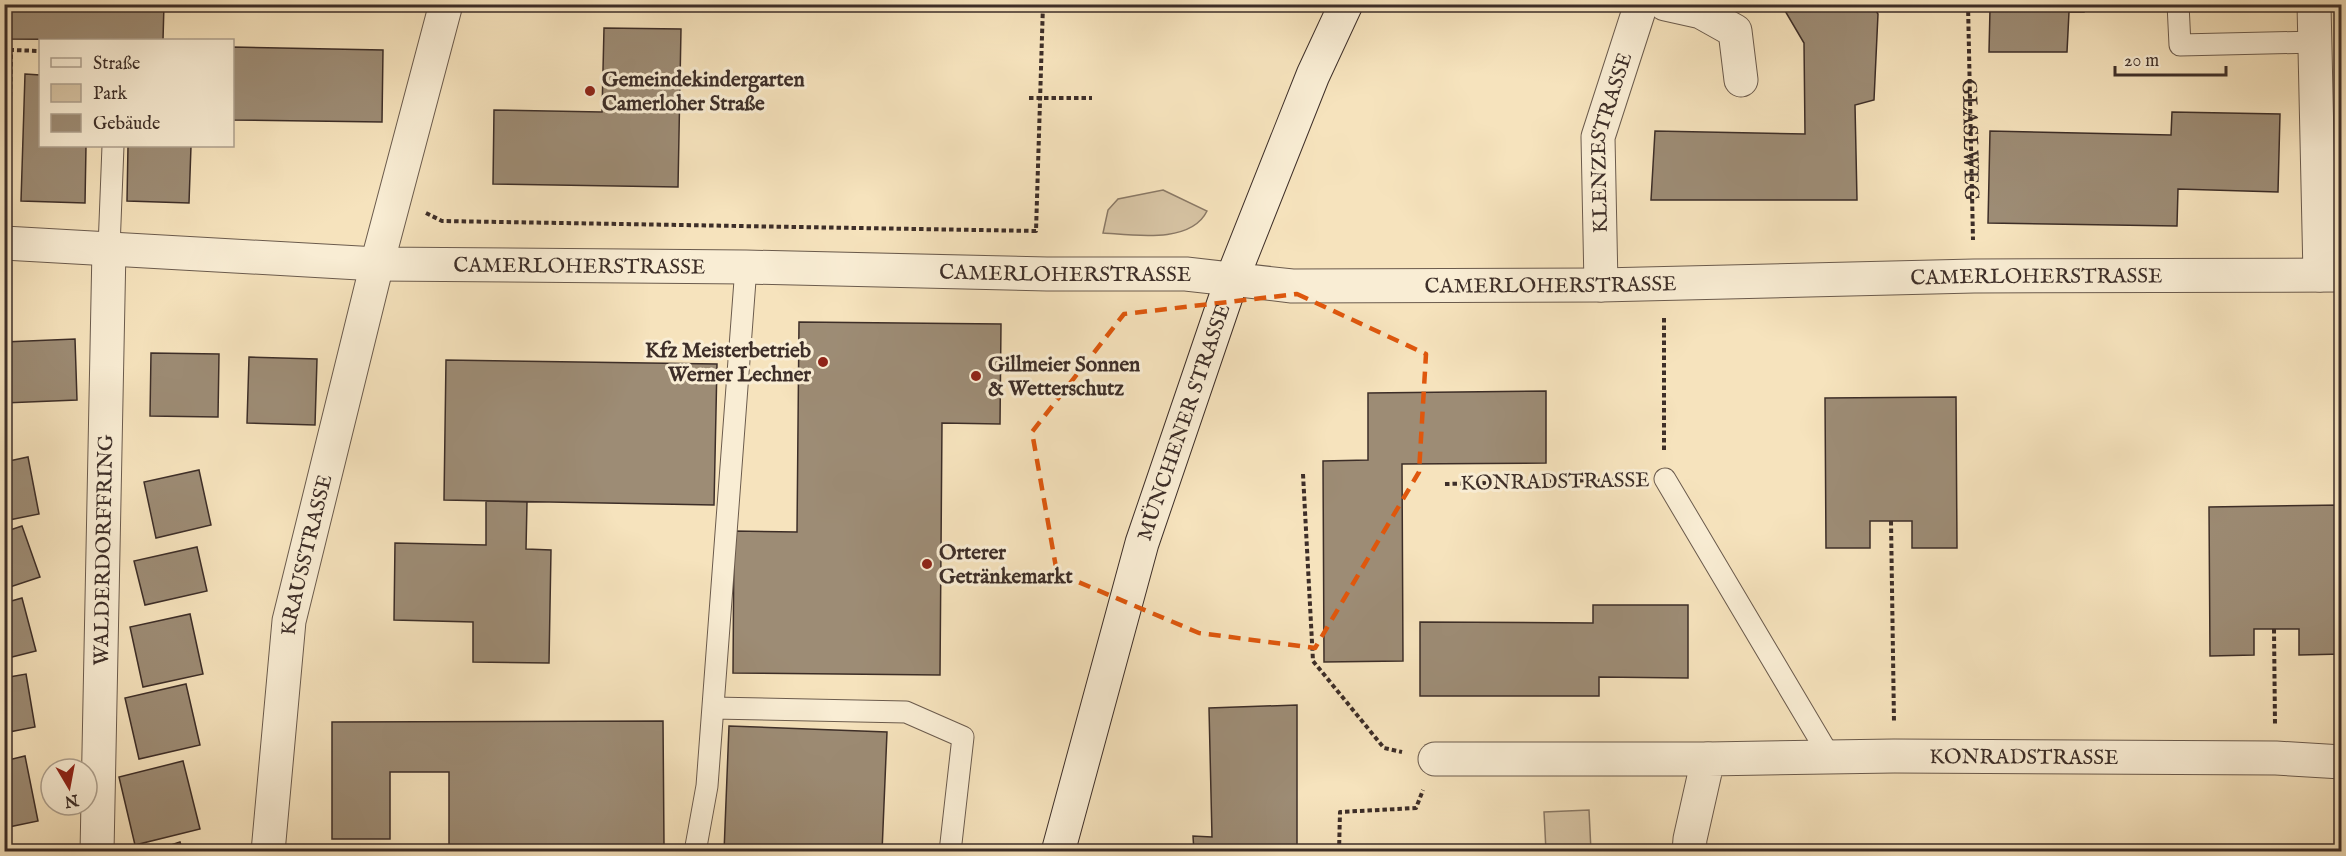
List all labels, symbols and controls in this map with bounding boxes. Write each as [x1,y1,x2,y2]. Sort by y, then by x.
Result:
legend [39,39,234,147]
scale bar [2115,39,2226,77]
street label: KLENZESTRASSE [1585,49,1639,233]
text: 20 m [2124,50,2159,73]
text: Straße [93,53,140,76]
place label: Gemeindekindergarten Camerloher Straße [602,67,805,118]
street label: GLASLWEG [1955,79,1984,202]
text: Park [93,83,128,106]
marker: Gemeindekindergarten Camerloher Straße [583,84,597,98]
text: Gebäude [93,113,160,136]
street label: CAMERLOHERSTRASSE [453,253,706,282]
street label: CAMERLOHERSTRASSE [939,259,1191,289]
street label: CAMERLOHERSTRASSE [1910,263,2163,293]
street label: CAMERLOHERSTRASSE [1425,271,1677,301]
street label: MÜNCHENER STRASSE [1132,301,1238,544]
place label: Kfz Meisterbetrieb Werner Lechner [645,338,811,389]
place label: Gillmeier Sonnen & Wetterschutz [988,352,1140,403]
marker: Kfz Meisterbetrieb Werner Lechner [816,355,830,369]
marker: Gillmeier Sonnen & Wetterschutz [969,369,983,383]
street label: WALDERDORFFRING [89,434,120,666]
street label: KONRADSTRASSE [1460,467,1650,498]
street label: KRAUSSTRASSE [276,472,340,637]
place label: Orterer Getränkemarkt [939,540,1073,591]
marker: Orterer Getränkemarkt [920,557,934,571]
street label: KONRADSTRASSE [1929,744,2119,772]
north arrow [39,757,99,817]
text: N [63,789,81,811]

